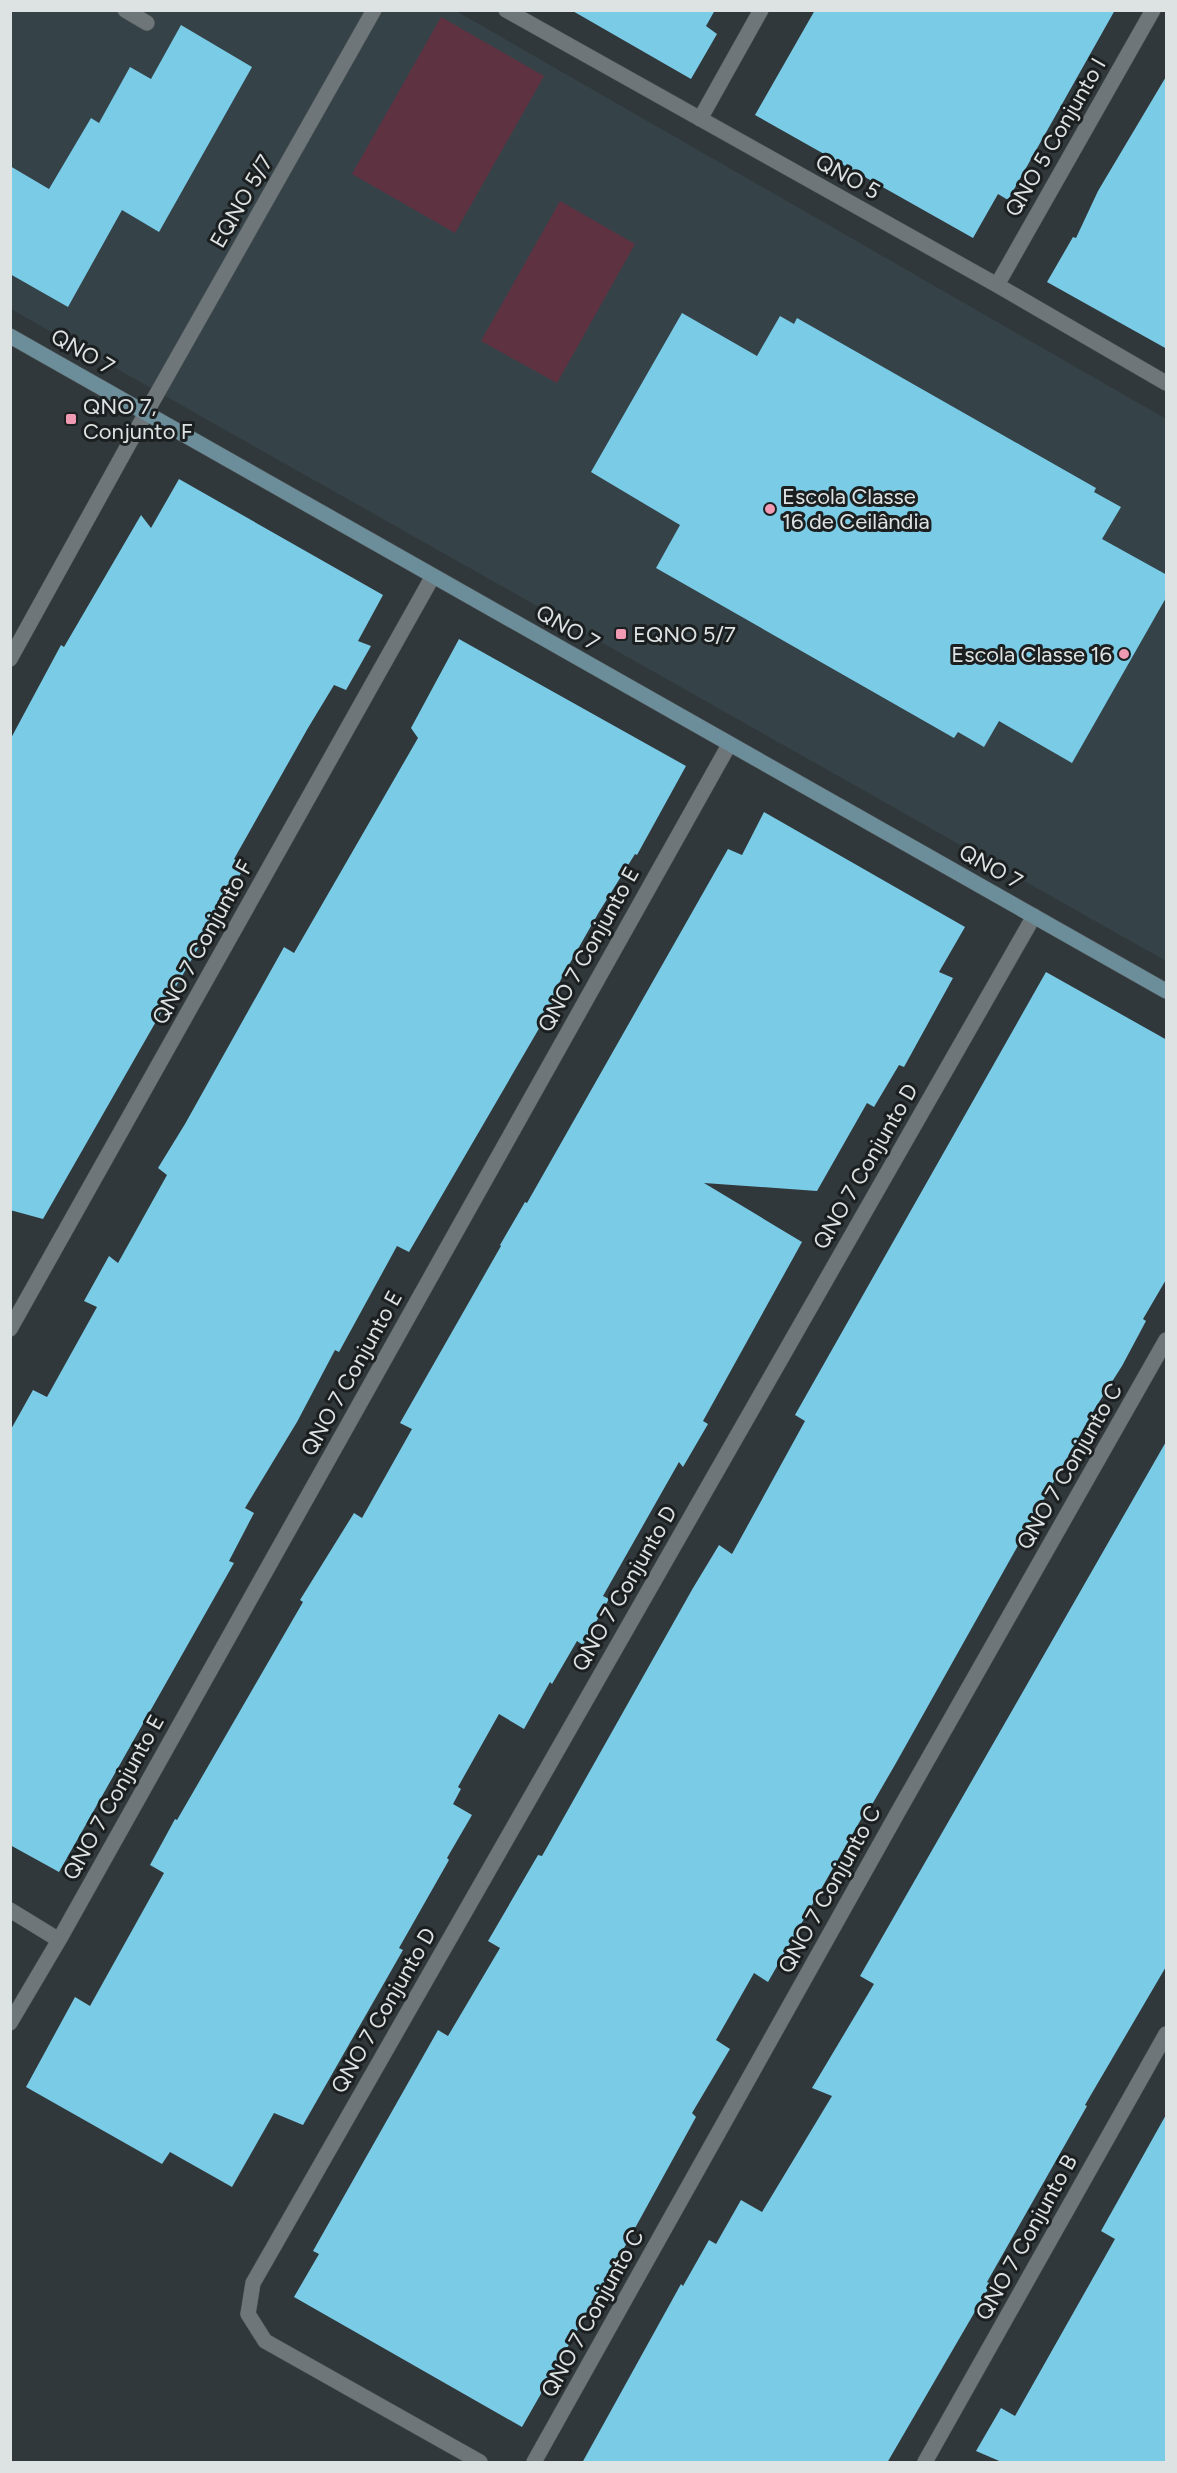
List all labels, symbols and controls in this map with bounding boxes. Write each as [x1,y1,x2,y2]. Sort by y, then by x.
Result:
street label: QNO 5 Conjunto I [999,53,1112,221]
street label: QNO 5 [811,148,885,205]
street label: EQNO 5/7 [204,150,279,252]
street label: QNO 7 [46,323,119,380]
place label: QNO 7, Conjunto F [83,393,193,445]
marker: QNO 7, Conjunto F [64,412,78,426]
place label: Escola Classe 16 de Ceilândia [782,483,930,535]
marker: Escola Classe 16 de Ceilândia [763,502,777,516]
street label: QNO 7 [531,599,604,656]
place label: EQNO 5/7 [633,621,736,648]
marker: EQNO 5/7 [614,627,628,641]
place label: Escola Classe 16 [951,641,1112,668]
marker: Escola Classe 16 [1117,647,1131,661]
street label: QNO 7 [954,838,1027,895]
street label: QNO 7 Conjunto F [146,855,259,1029]
street label: QNO 7 Conjunto E [532,862,645,1037]
street label: QNO 7 Conjunto D [807,1079,924,1254]
street label: QNO 7 Conjunto E [295,1286,408,1461]
street label: QNO 7 Conjunto C [1011,1378,1128,1554]
street label: QNO 7 Conjunto D [566,1501,683,1676]
street label: QNO 7 Conjunto E [57,1710,170,1885]
street label: QNO 7 Conjunto C [772,1801,887,1978]
street label: QNO 7 Conjunto D [325,1923,442,2098]
street label: QNO 7 Conjunto B [970,2150,1083,2325]
street label: QNO 7 Conjunto C [535,2225,650,2402]

